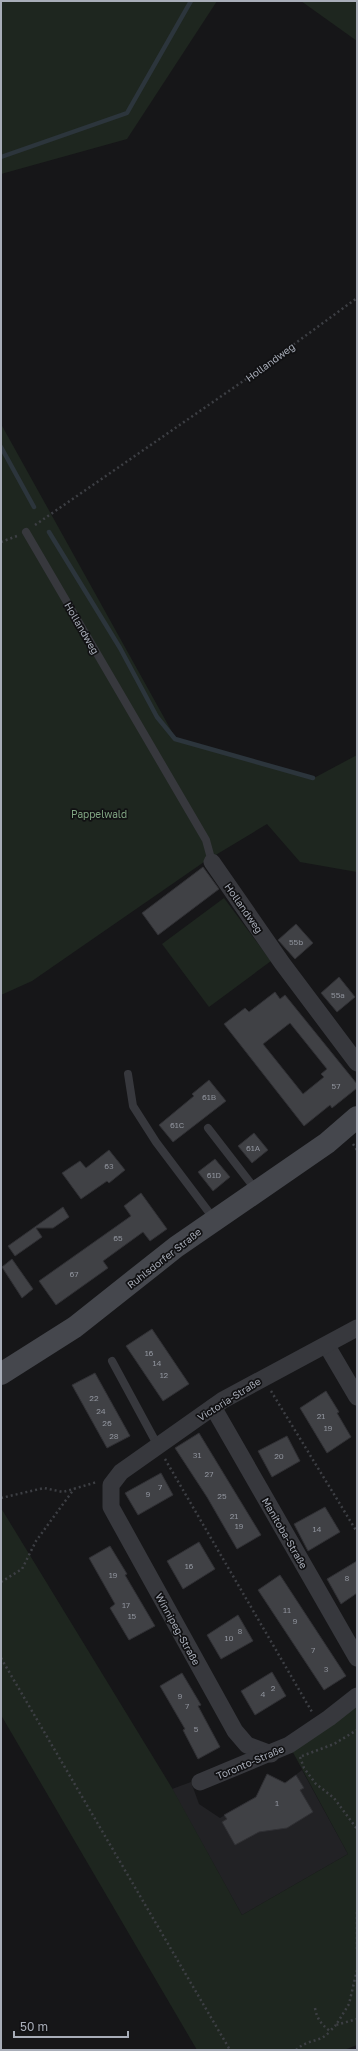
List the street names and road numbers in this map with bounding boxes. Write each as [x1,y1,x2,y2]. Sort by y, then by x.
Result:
street label: Hollandweg [243,340,297,384]
street label: Hollandweg [62,600,102,656]
street label: Hollandweg [222,881,266,935]
street label: Ruhlsdorfer Straße [125,1225,204,1291]
street label: Victoria-Straße [195,1375,263,1423]
street label: Manitoba-Straße [260,1495,310,1571]
street label: Winnipeg-Straße [153,1591,203,1667]
street label: Toronto-Straße [214,1742,286,1782]

